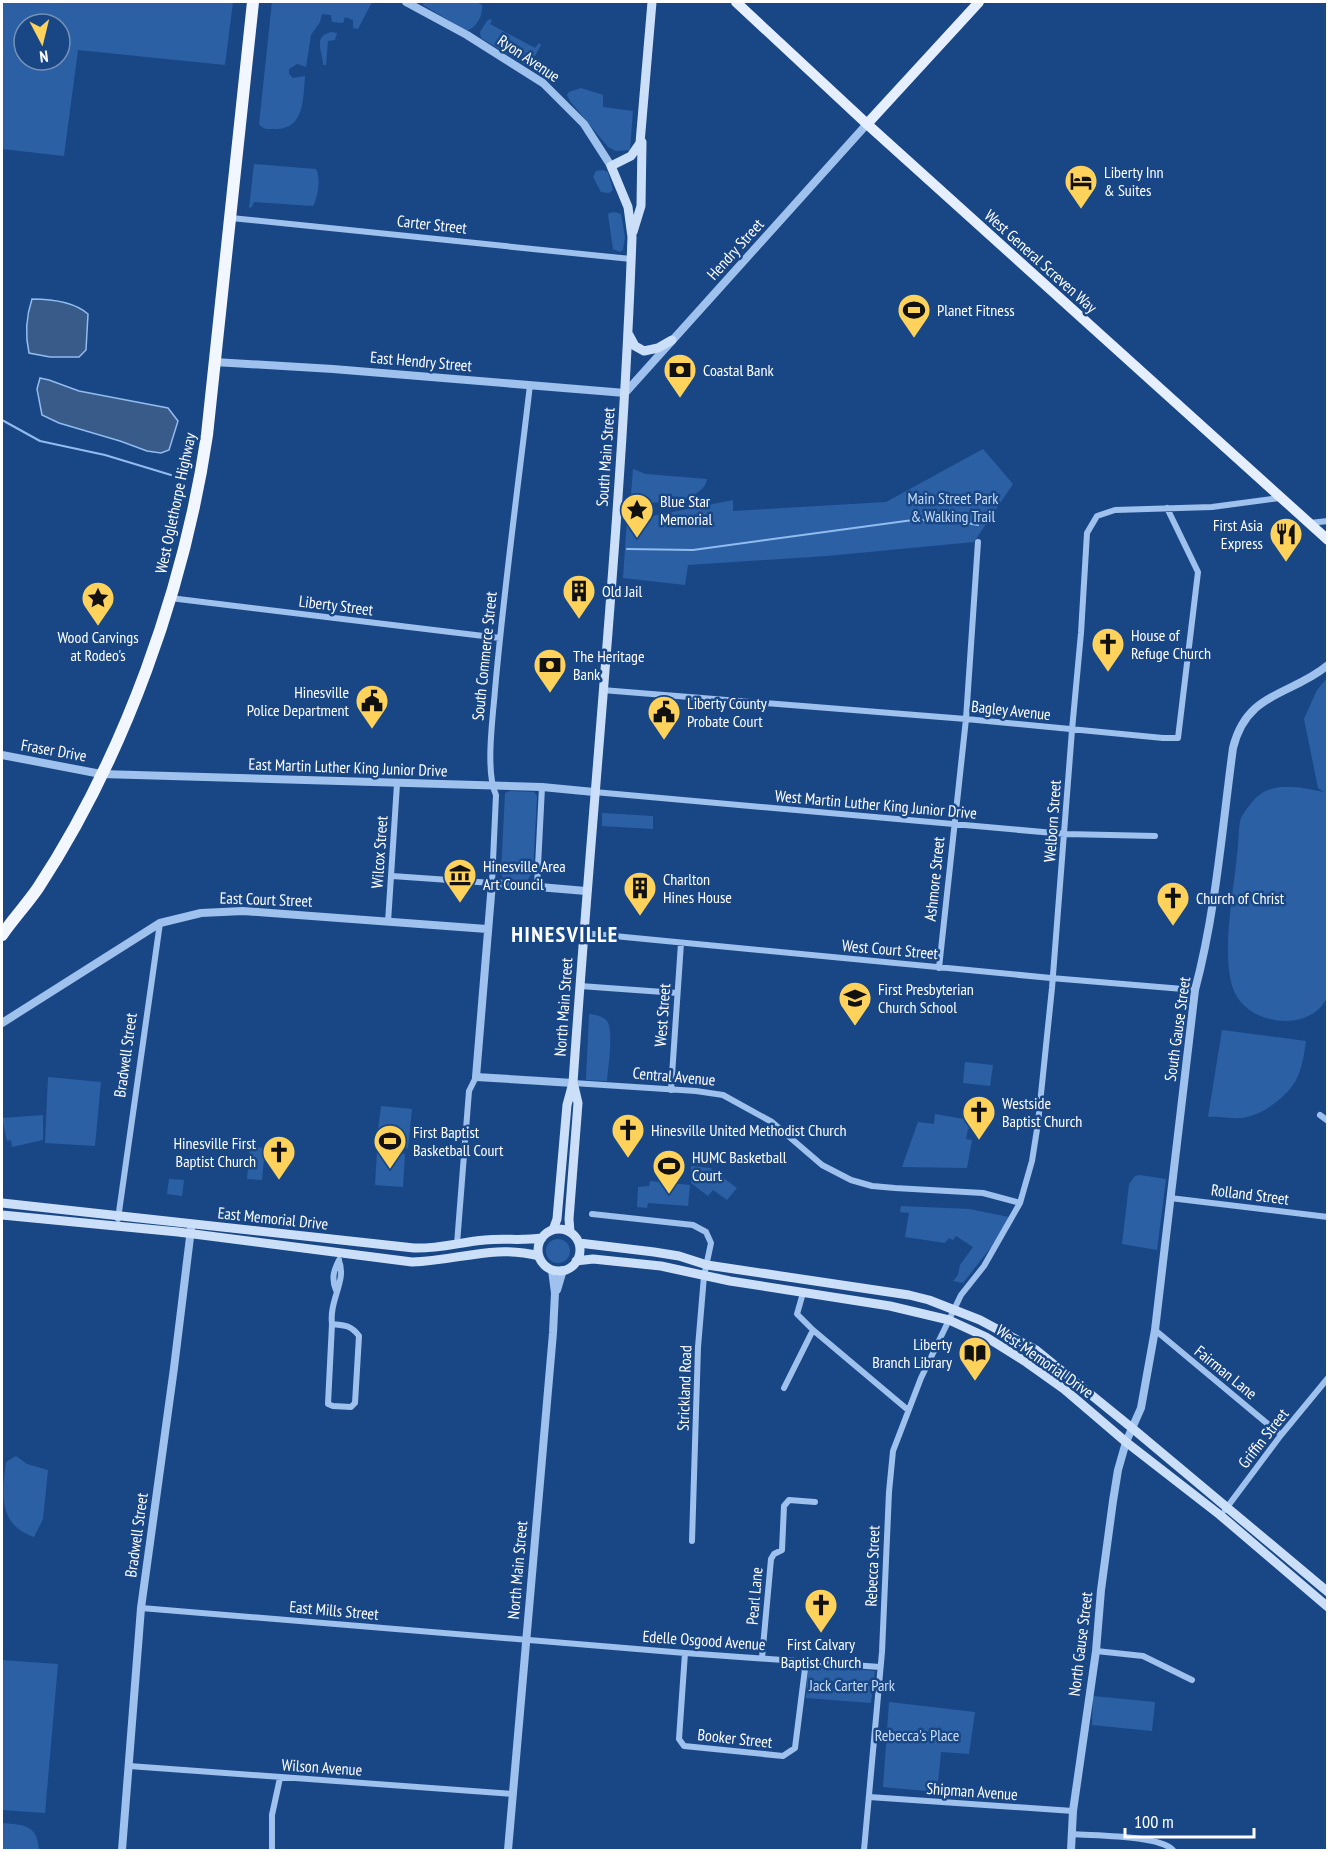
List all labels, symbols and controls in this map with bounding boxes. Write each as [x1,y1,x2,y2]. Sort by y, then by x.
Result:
north arrow [12,12,72,72]
street label: Ryon Avenue [494,30,564,86]
text: N [38,46,49,67]
place label: Liberty Inn & Suites [1104,162,1163,200]
hotel icon: Liberty Inn & Suites [1063,163,1099,210]
street label: West General Screven Way [980,205,1102,317]
street label: Carter Street [396,210,468,238]
street label: Hendry Street [702,214,768,284]
sports icon: Planet Fitness [896,292,932,339]
place label: Planet Fitness [937,300,1015,320]
street label: East Hendry Street [369,347,473,375]
bank icon: Coastal Bank [662,352,698,399]
place label: Coastal Bank [703,360,774,380]
street label: South Main Street [592,406,618,507]
street label: West Oglethorpe Highway [150,431,200,575]
park label: Main Street Park & Walking Trail [908,488,999,526]
place label: Blue Star Memorial [660,491,712,529]
place icon: Blue Star Memorial [619,492,655,539]
place label: First Asia Express [1213,515,1263,553]
restaurant icon: First Asia Express [1268,516,1304,563]
building icon: Old Jail [561,573,597,620]
place icon: Wood Carvings at Rodeo's [80,580,116,627]
place label: Old Jail [602,581,643,601]
street label: South Commerce Street [467,590,501,722]
street label: Liberty Street [298,591,375,620]
place label: House of Refuge Church [1131,625,1211,663]
church icon: House of Refuge Church [1090,626,1126,673]
place label: Wood Carvings at Rodeo's [57,627,139,665]
place label: The Heritage Bank [573,646,645,684]
bank icon: The Heritage Bank [532,647,568,694]
place label: Hinesville Police Department [247,682,350,720]
public building icon: Hinesville Police Department [354,683,390,730]
place label: Liberty County Probate Court [687,693,767,731]
public building icon: Liberty County Probate Court [646,694,682,741]
street label: Bagley Avenue [970,696,1052,724]
street label: Fraser Drive [20,734,88,766]
street label: East Martin Luther King Junior Drive [248,754,448,780]
street label: Welborn Street [1039,779,1065,863]
street label: West Martin Luther King Junior Drive [774,785,978,823]
street label: Wilcox Street [366,814,392,889]
street label: Ashmore Street [920,835,948,922]
place label: Hinesville Area Art Council [483,856,566,894]
museum icon: Hinesville Area Art Council [442,857,478,904]
place label: Charlton Hines House [663,869,732,907]
building icon: Charlton Hines House [622,870,658,917]
church icon: Church of Christ [1155,880,1191,927]
street label: East Court Street [219,887,313,911]
place label: Church of Christ [1196,888,1285,908]
district label: HINESVILLE [511,920,619,948]
street label: West Court Street [841,935,939,963]
street label: North Main Street [550,956,576,1057]
street label: South Gause Street [1160,975,1194,1083]
place label: First Presbyterian Church School [878,979,974,1017]
school or university icon: First Presbyterian Church School [837,980,873,1027]
street label: West Street [650,982,674,1047]
street label: Bradwell Street [109,1011,141,1099]
street label: Central Avenue [632,1062,716,1090]
place label: Westside Baptist Church [1002,1093,1082,1131]
church icon: Westside Baptist Church [961,1094,997,1141]
church icon: Hinesville United Methodist Church [610,1112,646,1159]
place label: Hinesville United Methodist Church [651,1120,846,1140]
place label: First Baptist Basketball Court [413,1122,504,1160]
sports icon: First Baptist Basketball Court [372,1123,408,1170]
place label: Hinesville First Baptist Church [174,1133,257,1171]
church icon: Hinesville First Baptist Church [261,1134,297,1181]
place label: HUMC Basketball Court [692,1147,787,1185]
sports icon: HUMC Basketball Court [651,1148,687,1195]
street label: Rolland Street [1210,1179,1291,1209]
street label: East Memorial Drive [217,1202,329,1234]
street label: West Memorial Drive [992,1320,1098,1402]
place label: Liberty Branch Library [872,1334,952,1372]
library icon: Liberty Branch Library [957,1335,993,1382]
street label: Fairman Lane [1191,1341,1261,1403]
street label: Strickland Road [673,1345,695,1431]
street label: Griffin Street [1233,1404,1293,1472]
street label: Bradwell Street [120,1491,152,1579]
street label: North Main Street [503,1519,531,1620]
street label: Rebecca Street [861,1525,883,1607]
street label: Pearl Lane [742,1566,766,1626]
church icon: First Calvary Baptist Church [803,1587,839,1634]
street label: North Gause Street [1064,1590,1096,1697]
street label: East Mills Street [289,1596,380,1624]
street label: Edelle Osgood Avenue [642,1626,766,1654]
place label: First Calvary Baptist Church [781,1634,861,1672]
park label: Jack Carter Park [808,1675,896,1695]
street label: Booker Street [697,1724,774,1752]
park label: Rebecca's Place [875,1725,959,1745]
street label: Wilson Avenue [281,1754,363,1780]
street label: Shipman Avenue [926,1778,1018,1804]
scale bar [1125,1801,1254,1839]
text: 100 m [1134,1810,1174,1833]

